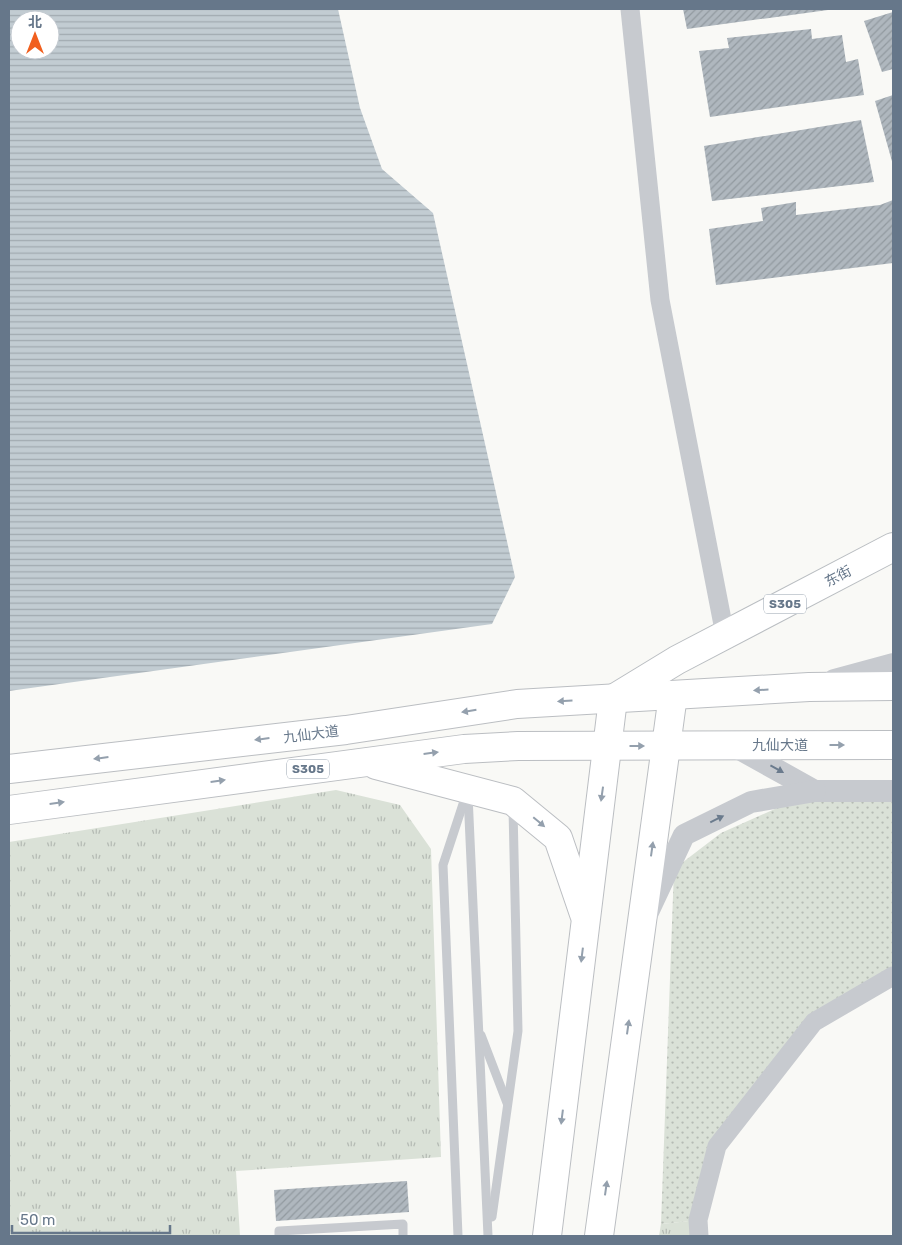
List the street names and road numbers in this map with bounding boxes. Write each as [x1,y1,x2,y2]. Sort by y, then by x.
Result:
street label: 东街 [822,562,855,591]
road number: S305 [764,594,806,614]
street label: 九仙大道 [282,723,340,746]
street label: 九仙大道 [752,737,808,754]
road number: S305 [287,760,329,779]

